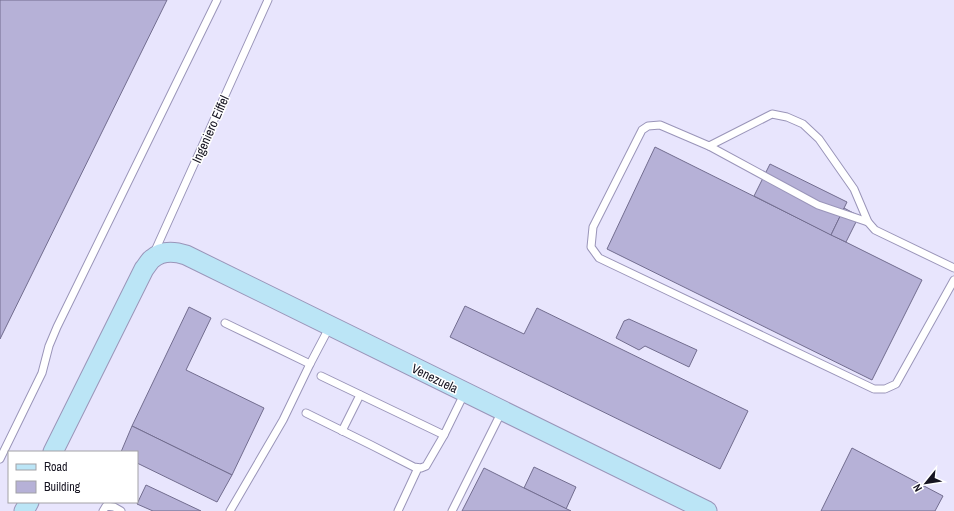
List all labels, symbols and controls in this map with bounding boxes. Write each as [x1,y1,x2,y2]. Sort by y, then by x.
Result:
street label: Ingeniero Eiffel [188,93,233,166]
street label: Venezuela [409,360,461,397]
legend [8,451,138,503]
text: Road [44,459,68,475]
north arrow [906,463,946,503]
text: Building [44,479,81,495]
text: N [910,482,925,494]

